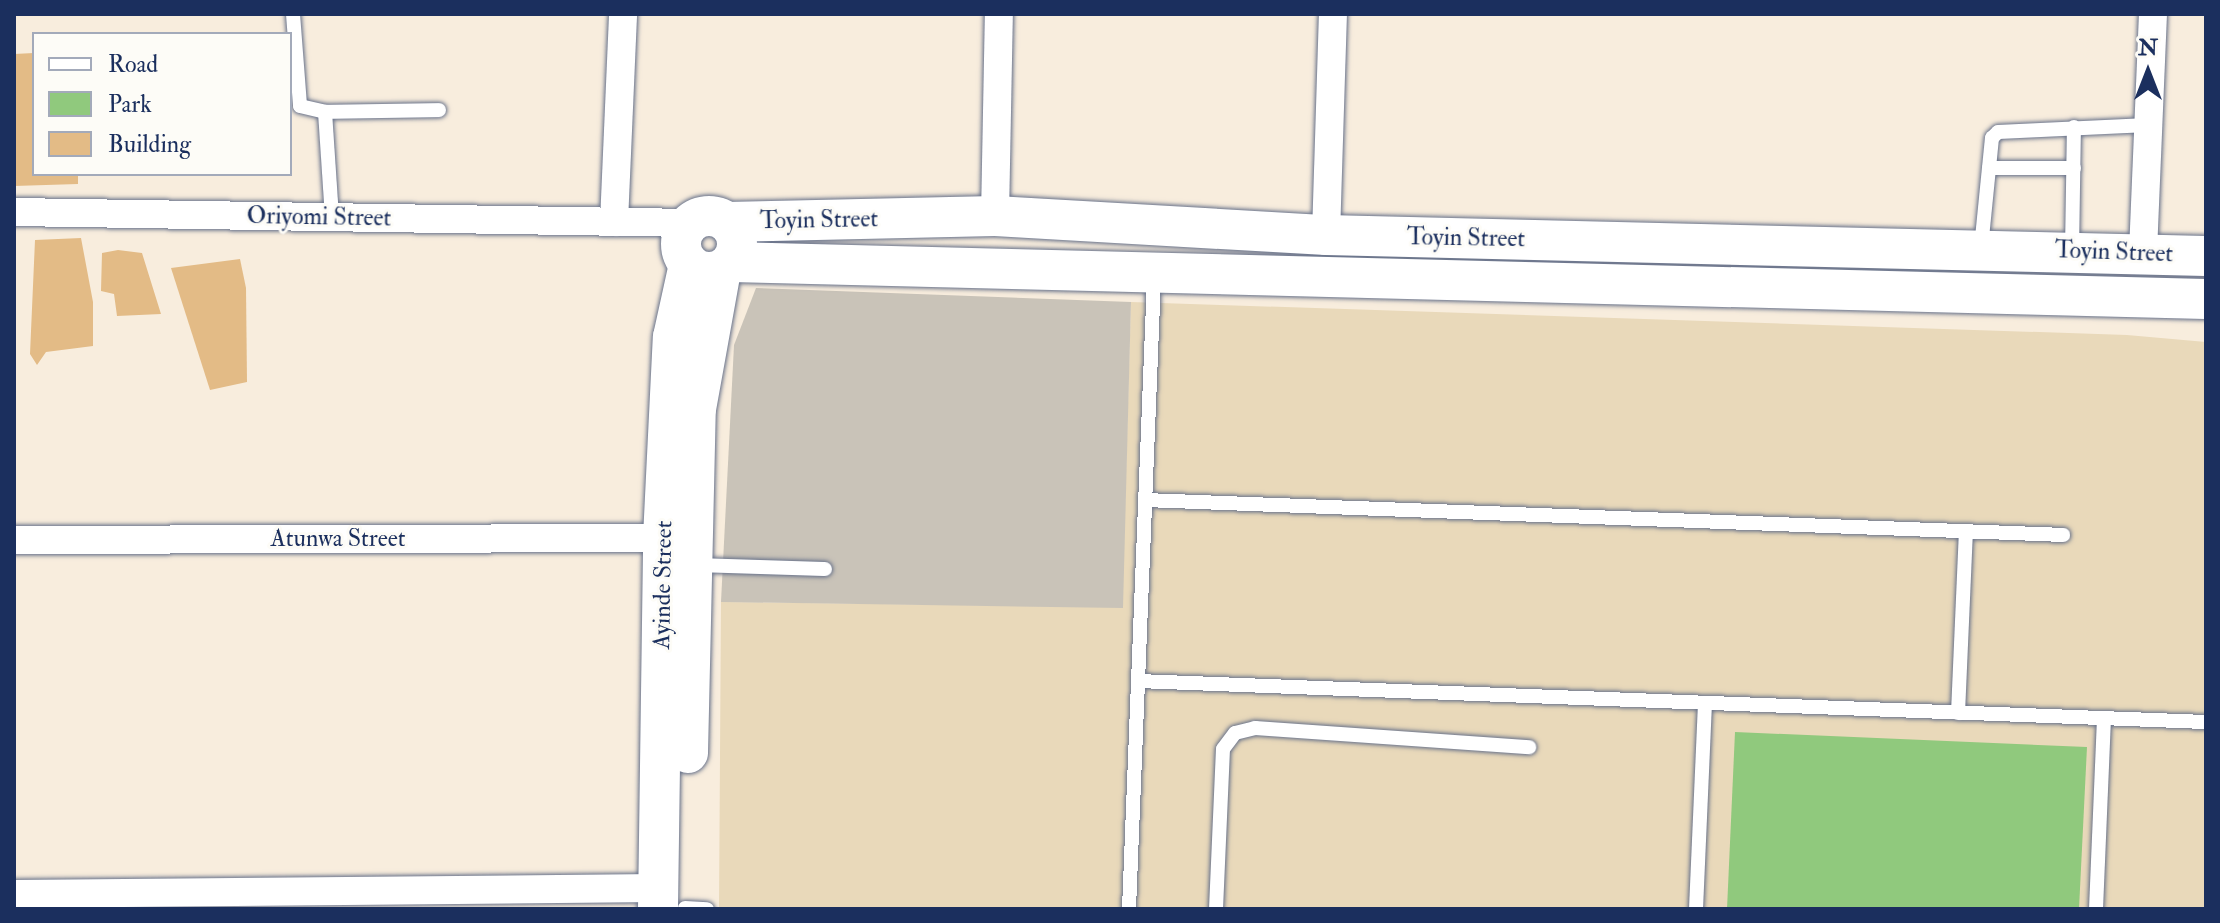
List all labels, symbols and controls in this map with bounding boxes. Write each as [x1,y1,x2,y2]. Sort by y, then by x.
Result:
legend [32,32,292,176]
north arrow [2108,32,2188,112]
text: N [2138,34,2158,62]
text: Road [108,49,158,80]
text: Park [108,89,152,120]
text: Building [108,129,191,160]
street label: Oriyomi Street [246,201,392,233]
street label: Toyin Street [760,205,878,235]
street label: Toyin Street [1407,223,1525,253]
street label: Toyin Street [2054,236,2174,268]
street label: Ayinde Street [647,520,679,650]
street label: Atunwa Street [270,525,406,553]

